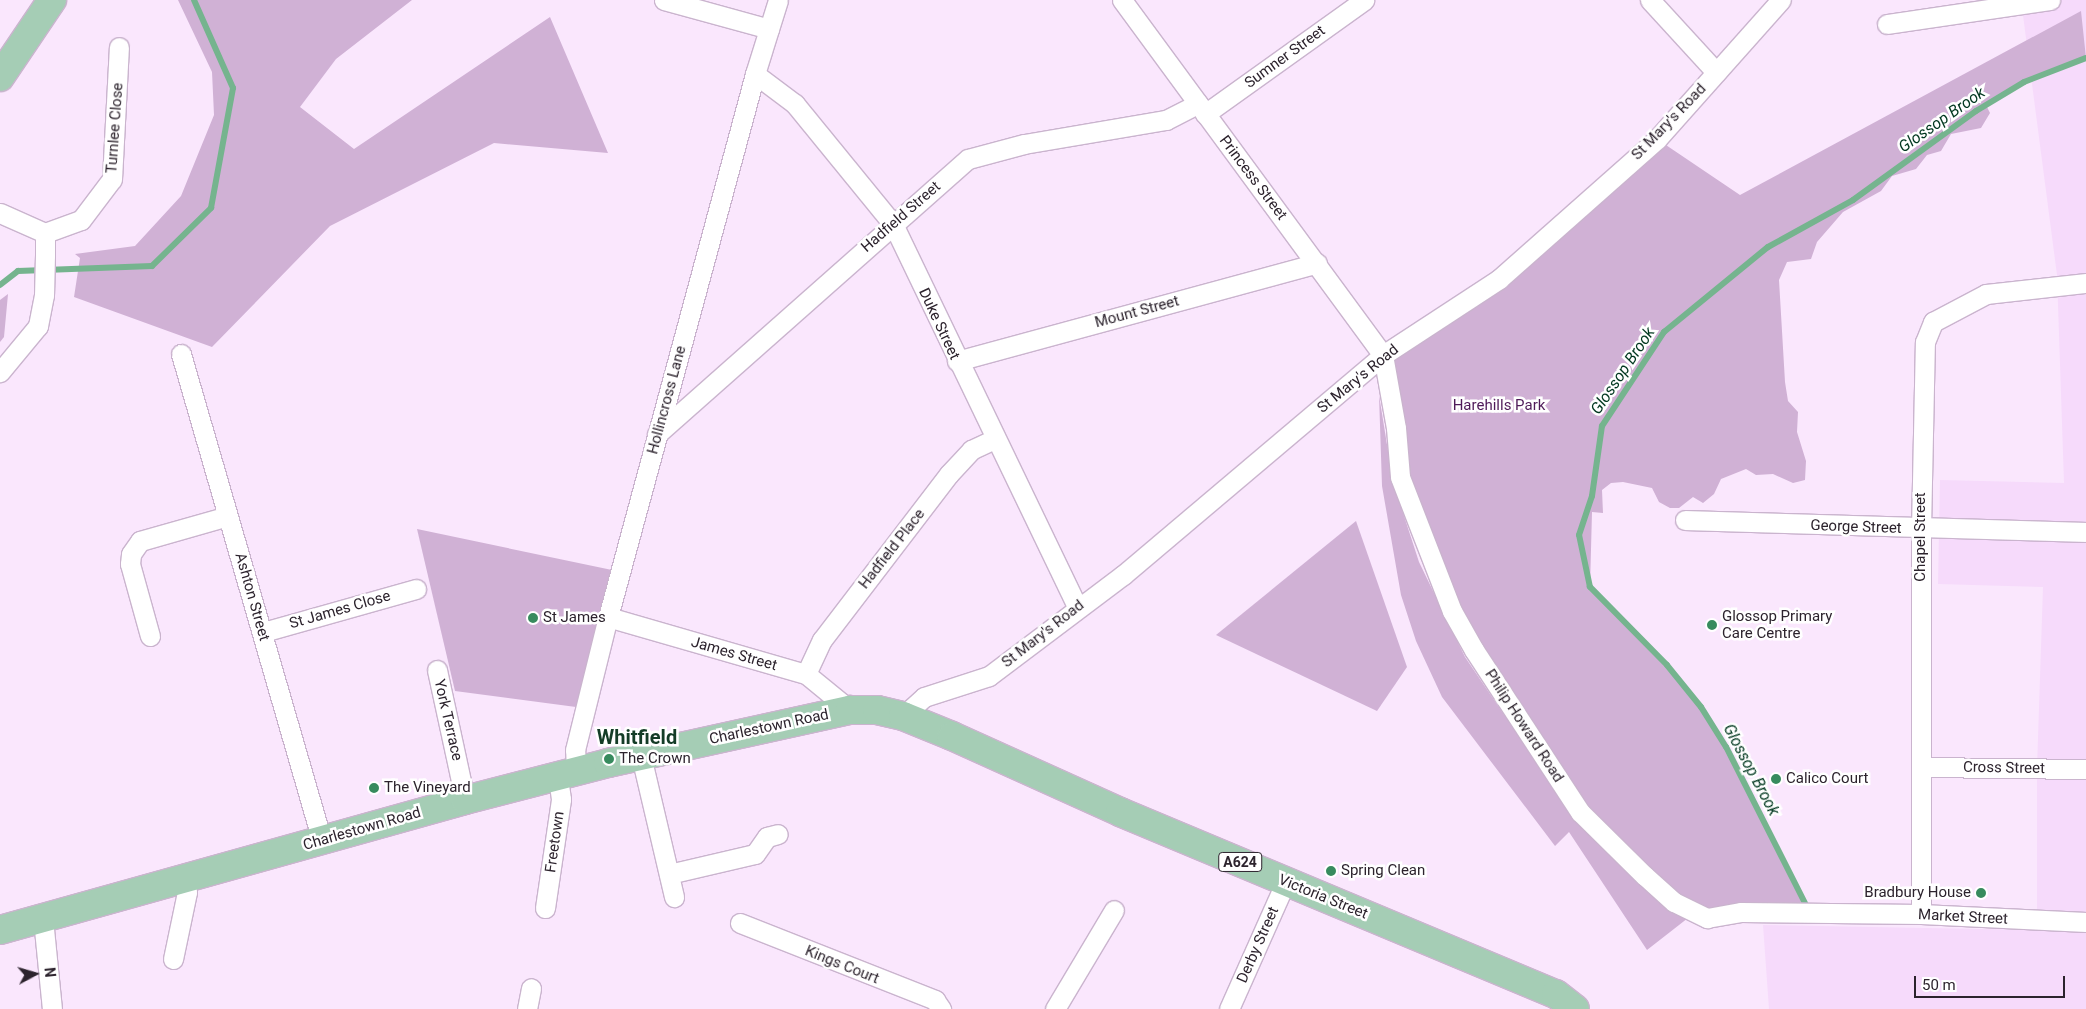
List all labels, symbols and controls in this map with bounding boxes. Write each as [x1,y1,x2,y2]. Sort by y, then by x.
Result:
street label: Sumner Street [1241,22,1329,92]
street label: St Mary's Road [1628,80,1710,164]
street label: Turnlee Close [103,82,127,174]
water label: Glossop Brook [1895,83,1989,157]
street label: Princess Street [1215,132,1291,224]
street label: Hadfield Street [858,178,944,256]
street label: Duke Street [915,285,963,363]
street label: Mount Street [1093,292,1181,332]
water label: Glossop Brook [1587,324,1659,418]
street label: St Mary's Road [1314,341,1402,417]
street label: Hollincross Lane [644,344,690,456]
park label: Harehills Park [1453,397,1545,415]
street label: Chapel Street [1912,492,1930,582]
street label: Hadfield Place [855,505,929,593]
street label: George Street [1810,516,1902,538]
street label: Ashton Street [231,551,273,643]
street label: St James Close [287,587,393,633]
street label: St Mary's Road [998,596,1088,672]
place label: Glossop Primary Care Centre [1722,607,1832,642]
place label: St James [543,609,606,627]
marker: St James [527,612,539,624]
marker: Glossop Primary Care Centre [1706,619,1718,631]
street label: James Street [689,633,779,675]
street label: Philip Howard Road [1481,666,1567,786]
street label: York Terrace [430,677,466,763]
street label: Charlestown Road [708,706,830,748]
water label: Glossop Brook [1719,721,1783,819]
district label: Whitfield [597,725,677,749]
place label: The Crown [619,750,691,768]
marker: The Crown [603,753,615,765]
street label: Cross Street [1963,758,2045,778]
place label: Calico Court [1786,770,1868,788]
marker: Calico Court [1770,773,1782,785]
place label: The Vineyard [384,779,471,797]
marker: The Vineyard [368,782,380,794]
street label: Charlestown Road [301,804,423,854]
street label: Freetown [542,810,568,874]
road number: A624 [1218,850,1262,874]
place label: Spring Clean [1341,862,1425,880]
marker: Spring Clean [1325,865,1337,877]
street label: Victoria Street [1276,871,1370,923]
place label: Bradbury House [1864,884,1971,902]
marker: Bradbury House [1975,887,1987,899]
street label: Derby Street [1233,904,1283,986]
street label: Market Street [1918,906,2008,928]
street label: Kings Court [802,942,882,988]
north arrow [10,949,60,999]
scale bar [1916,966,2067,998]
text: N [41,967,58,978]
text: 50 m [1922,976,1956,994]

